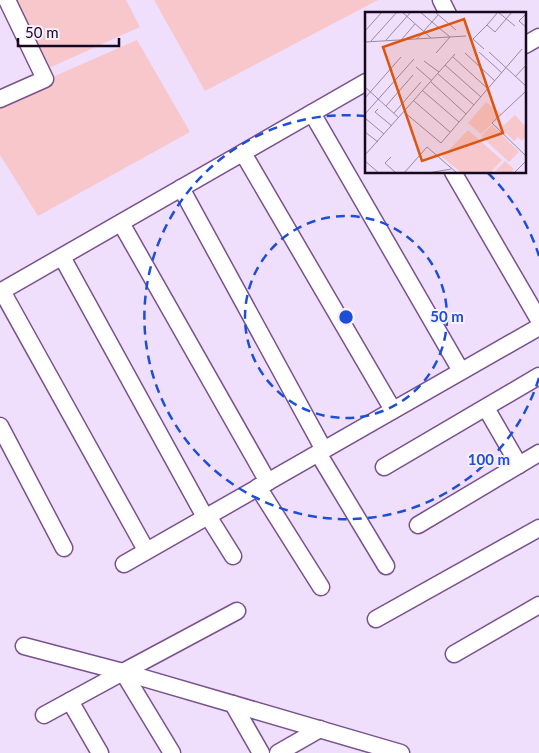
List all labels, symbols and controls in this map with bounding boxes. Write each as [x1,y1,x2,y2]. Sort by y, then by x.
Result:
inset map [365,12,526,174]
scale bar [18,15,119,47]
text: 50 m [25,23,59,41]
text: 50 m [430,307,464,325]
centre of rings [337,308,355,326]
text: 100 m [468,450,510,468]

